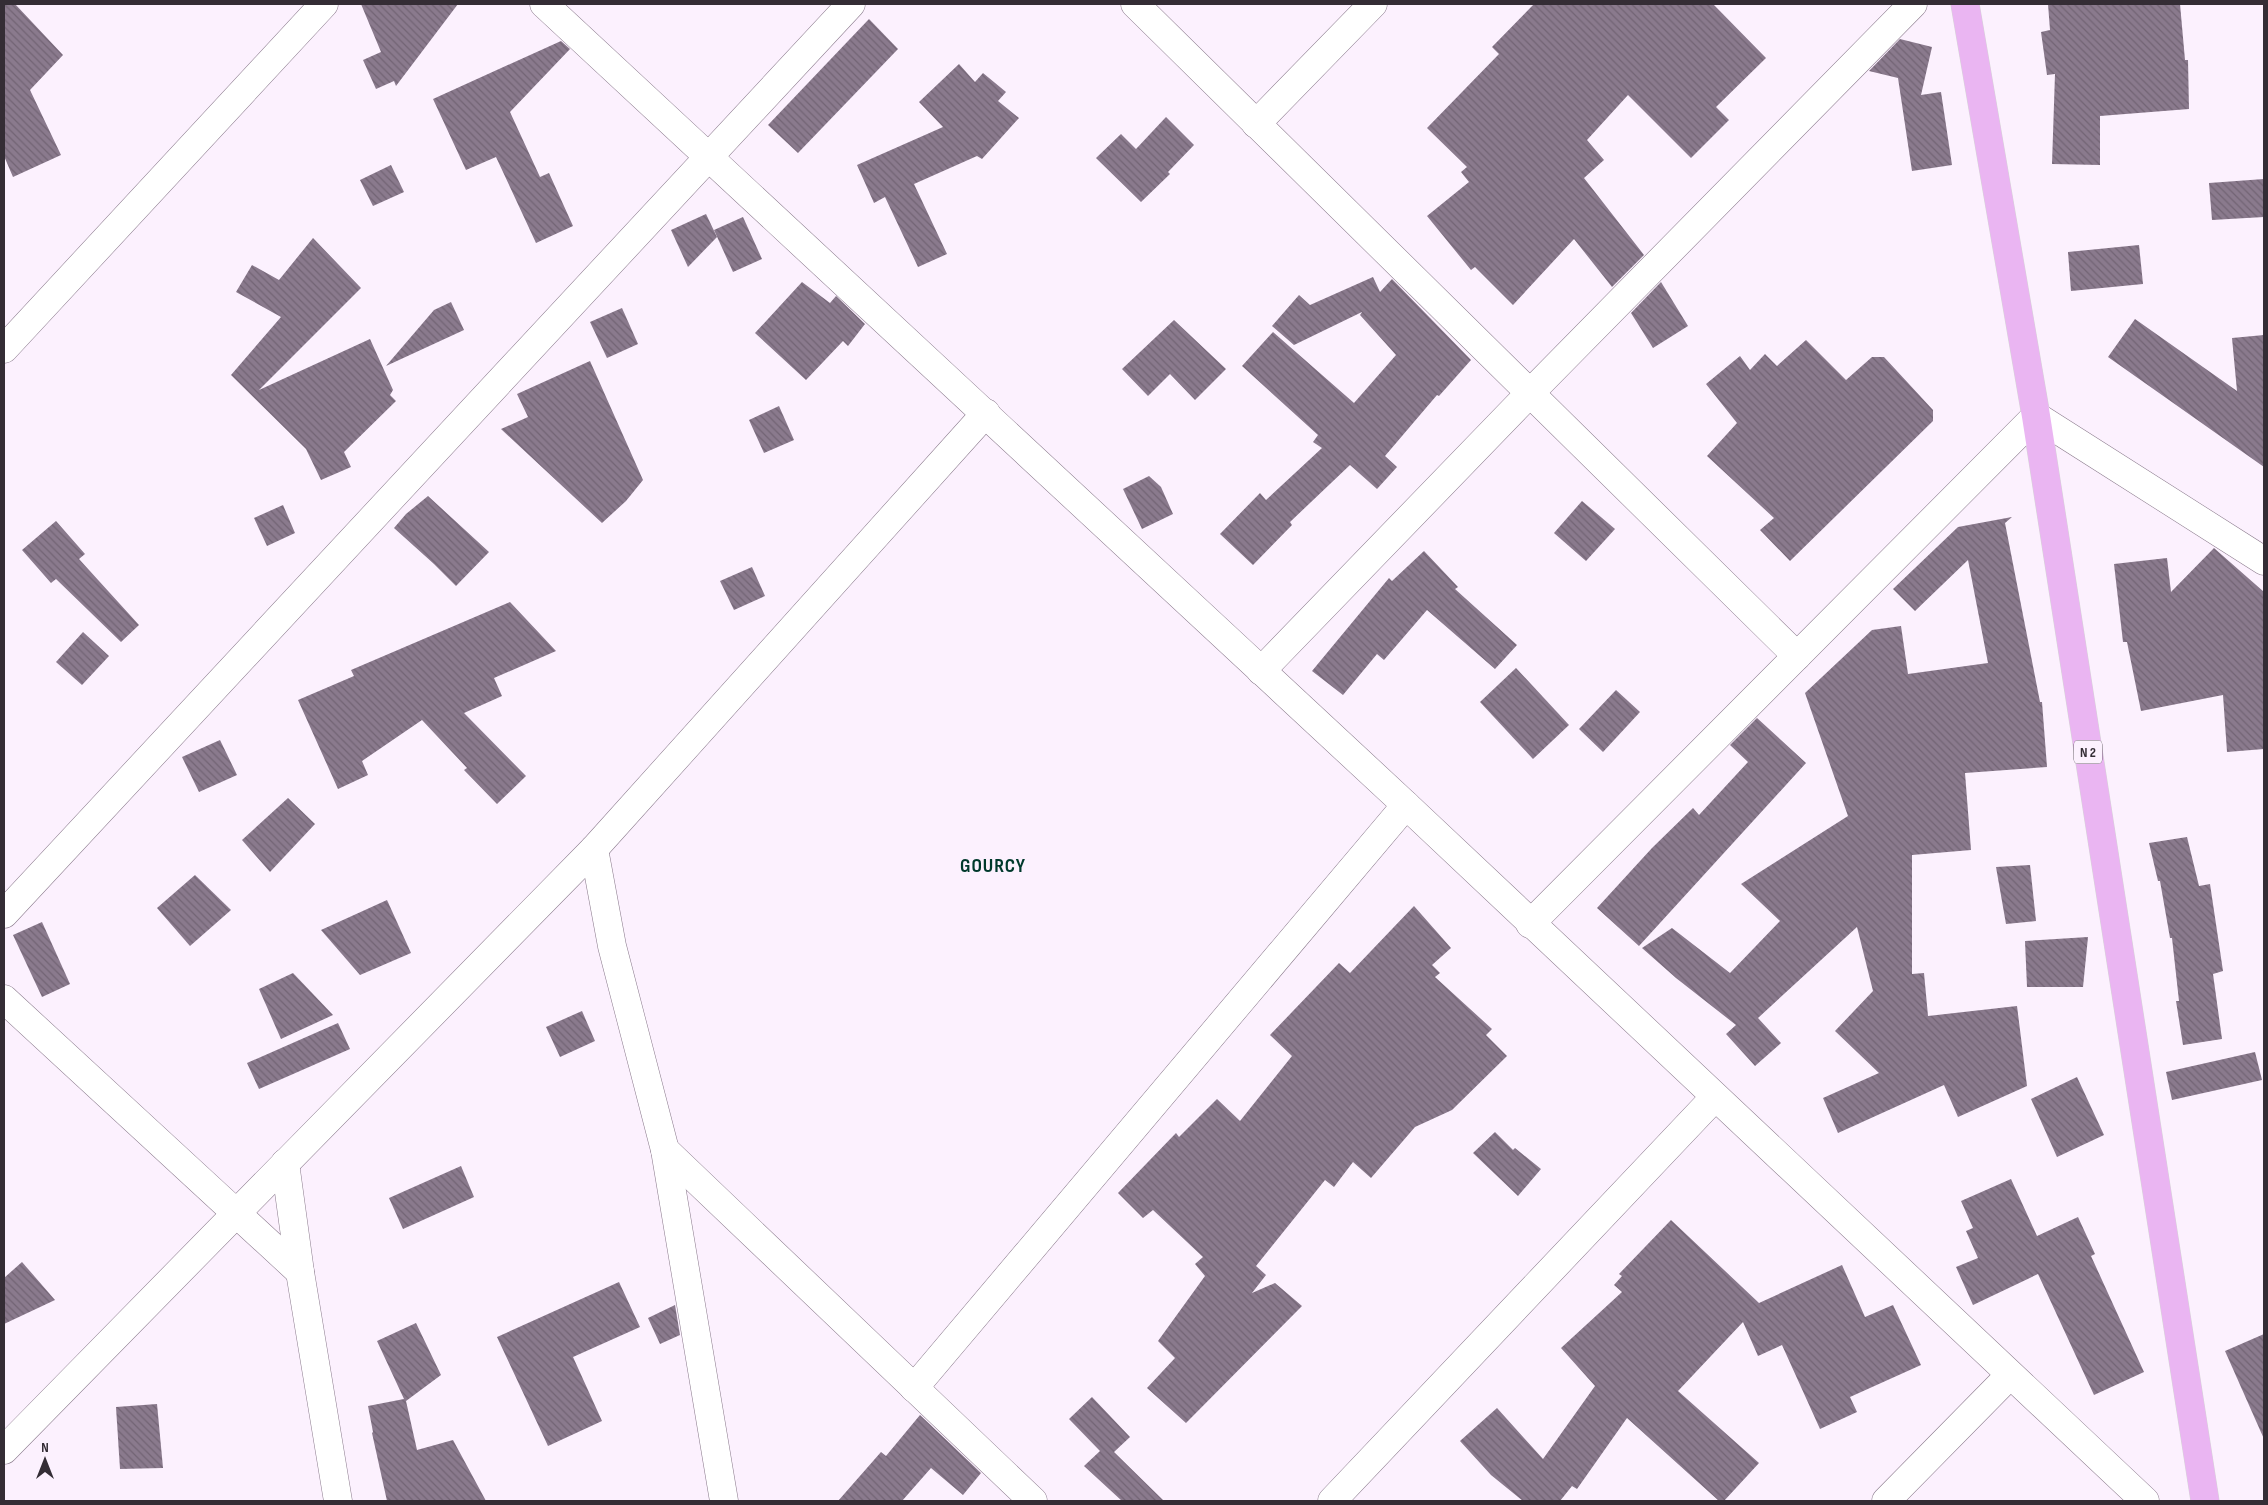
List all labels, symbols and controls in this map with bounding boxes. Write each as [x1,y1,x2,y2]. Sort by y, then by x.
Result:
road number: N 2 [2074,740,2102,764]
district label: GOURCY [960,854,1026,878]
north arrow [20,1435,70,1485]
text: N [41,1439,49,1456]

